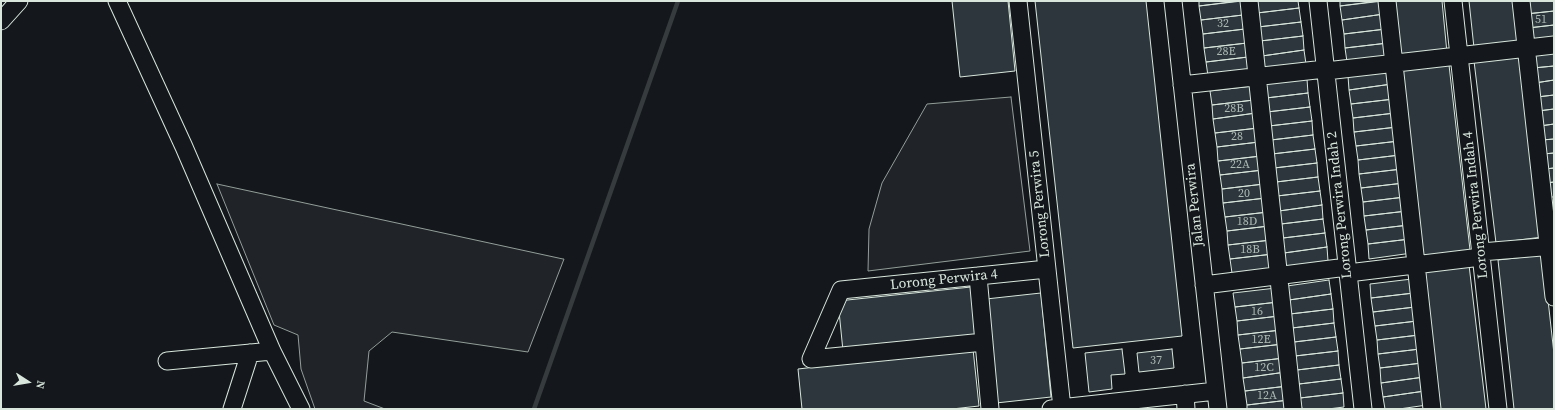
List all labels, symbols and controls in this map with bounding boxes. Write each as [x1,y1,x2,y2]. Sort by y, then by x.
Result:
house number: 51 [1535,13,1547,27]
house number: 32 [1217,17,1229,31]
house number: 28E [1216,45,1236,59]
house number: 28B [1224,102,1244,116]
house number: 28 [1231,130,1243,144]
street label: Lorong Perwira Indah 2 [1324,131,1356,279]
street label: Lorong Perwira Indah 4 [1460,131,1492,279]
street label: Lorong Perwira 5 [1026,150,1054,258]
house number: 22A [1230,158,1250,172]
street label: Jalan Perwira [1182,162,1208,248]
house number: 20 [1238,187,1250,201]
house number: 18D [1237,215,1257,229]
house number: 18B [1240,243,1260,257]
street label: Lorong Perwira 4 [890,266,998,294]
house number: 16 [1251,305,1263,319]
house number: 12E [1251,333,1271,347]
house number: 37 [1150,354,1162,368]
house number: 12C [1254,361,1274,375]
north arrow [8,362,48,402]
text: N [32,379,48,390]
house number: 12A [1257,389,1277,403]

